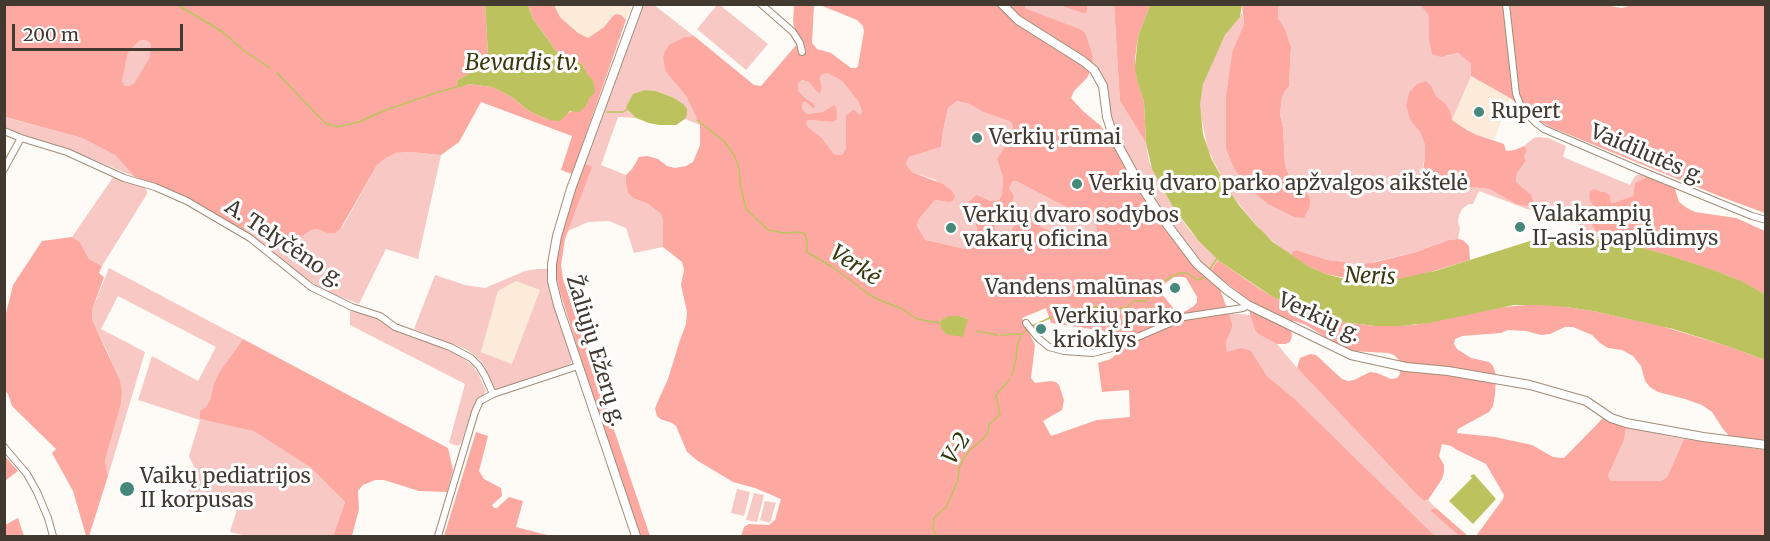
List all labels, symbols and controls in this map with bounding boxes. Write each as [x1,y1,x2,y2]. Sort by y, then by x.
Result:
scale bar [15,12,186,50]
text: 200 m [23,23,79,46]
water label: Bevardis tv. [465,51,579,77]
place label: Rupert [1491,99,1560,125]
marker: Rupert [1472,105,1486,119]
street label: Vaidilutės g. [1586,120,1708,190]
place label: Verkių rūmai [989,125,1121,151]
marker: Verkių rūmai [970,131,984,145]
place label: Verkių dvaro parko apžvalgos aikštelė [1089,171,1468,197]
marker: Verkių dvaro parko apžvalgos aikštelė [1070,177,1084,191]
street label: A. Telyčėno g. [220,195,348,293]
place label: Valakampių II-asis paplūdimys [1532,202,1718,252]
place label: Verkių dvaro sodybos vakarų oficina [963,203,1179,253]
marker: Valakampių II-asis paplūdimys [1513,220,1527,234]
marker: Verkių dvaro sodybos vakarų oficina [944,221,958,235]
water label: Verkė [825,240,885,292]
water label: Neris [1344,263,1396,291]
street label: Žaliųjų Ežerų g. [560,272,630,430]
place label: Vandens malūnas [985,275,1163,301]
marker: Vandens malūnas [1168,281,1182,295]
street label: Verkių g. [1274,288,1364,348]
place label: Verkių parko krioklys [1053,304,1182,354]
marker: Verkių parko krioklys [1034,322,1048,336]
water label: V-2 [937,428,977,470]
place label: Vaikų pediatrijos II korpusas [140,464,311,514]
marker: Vaikų pediatrijos II korpusas [118,480,136,498]

